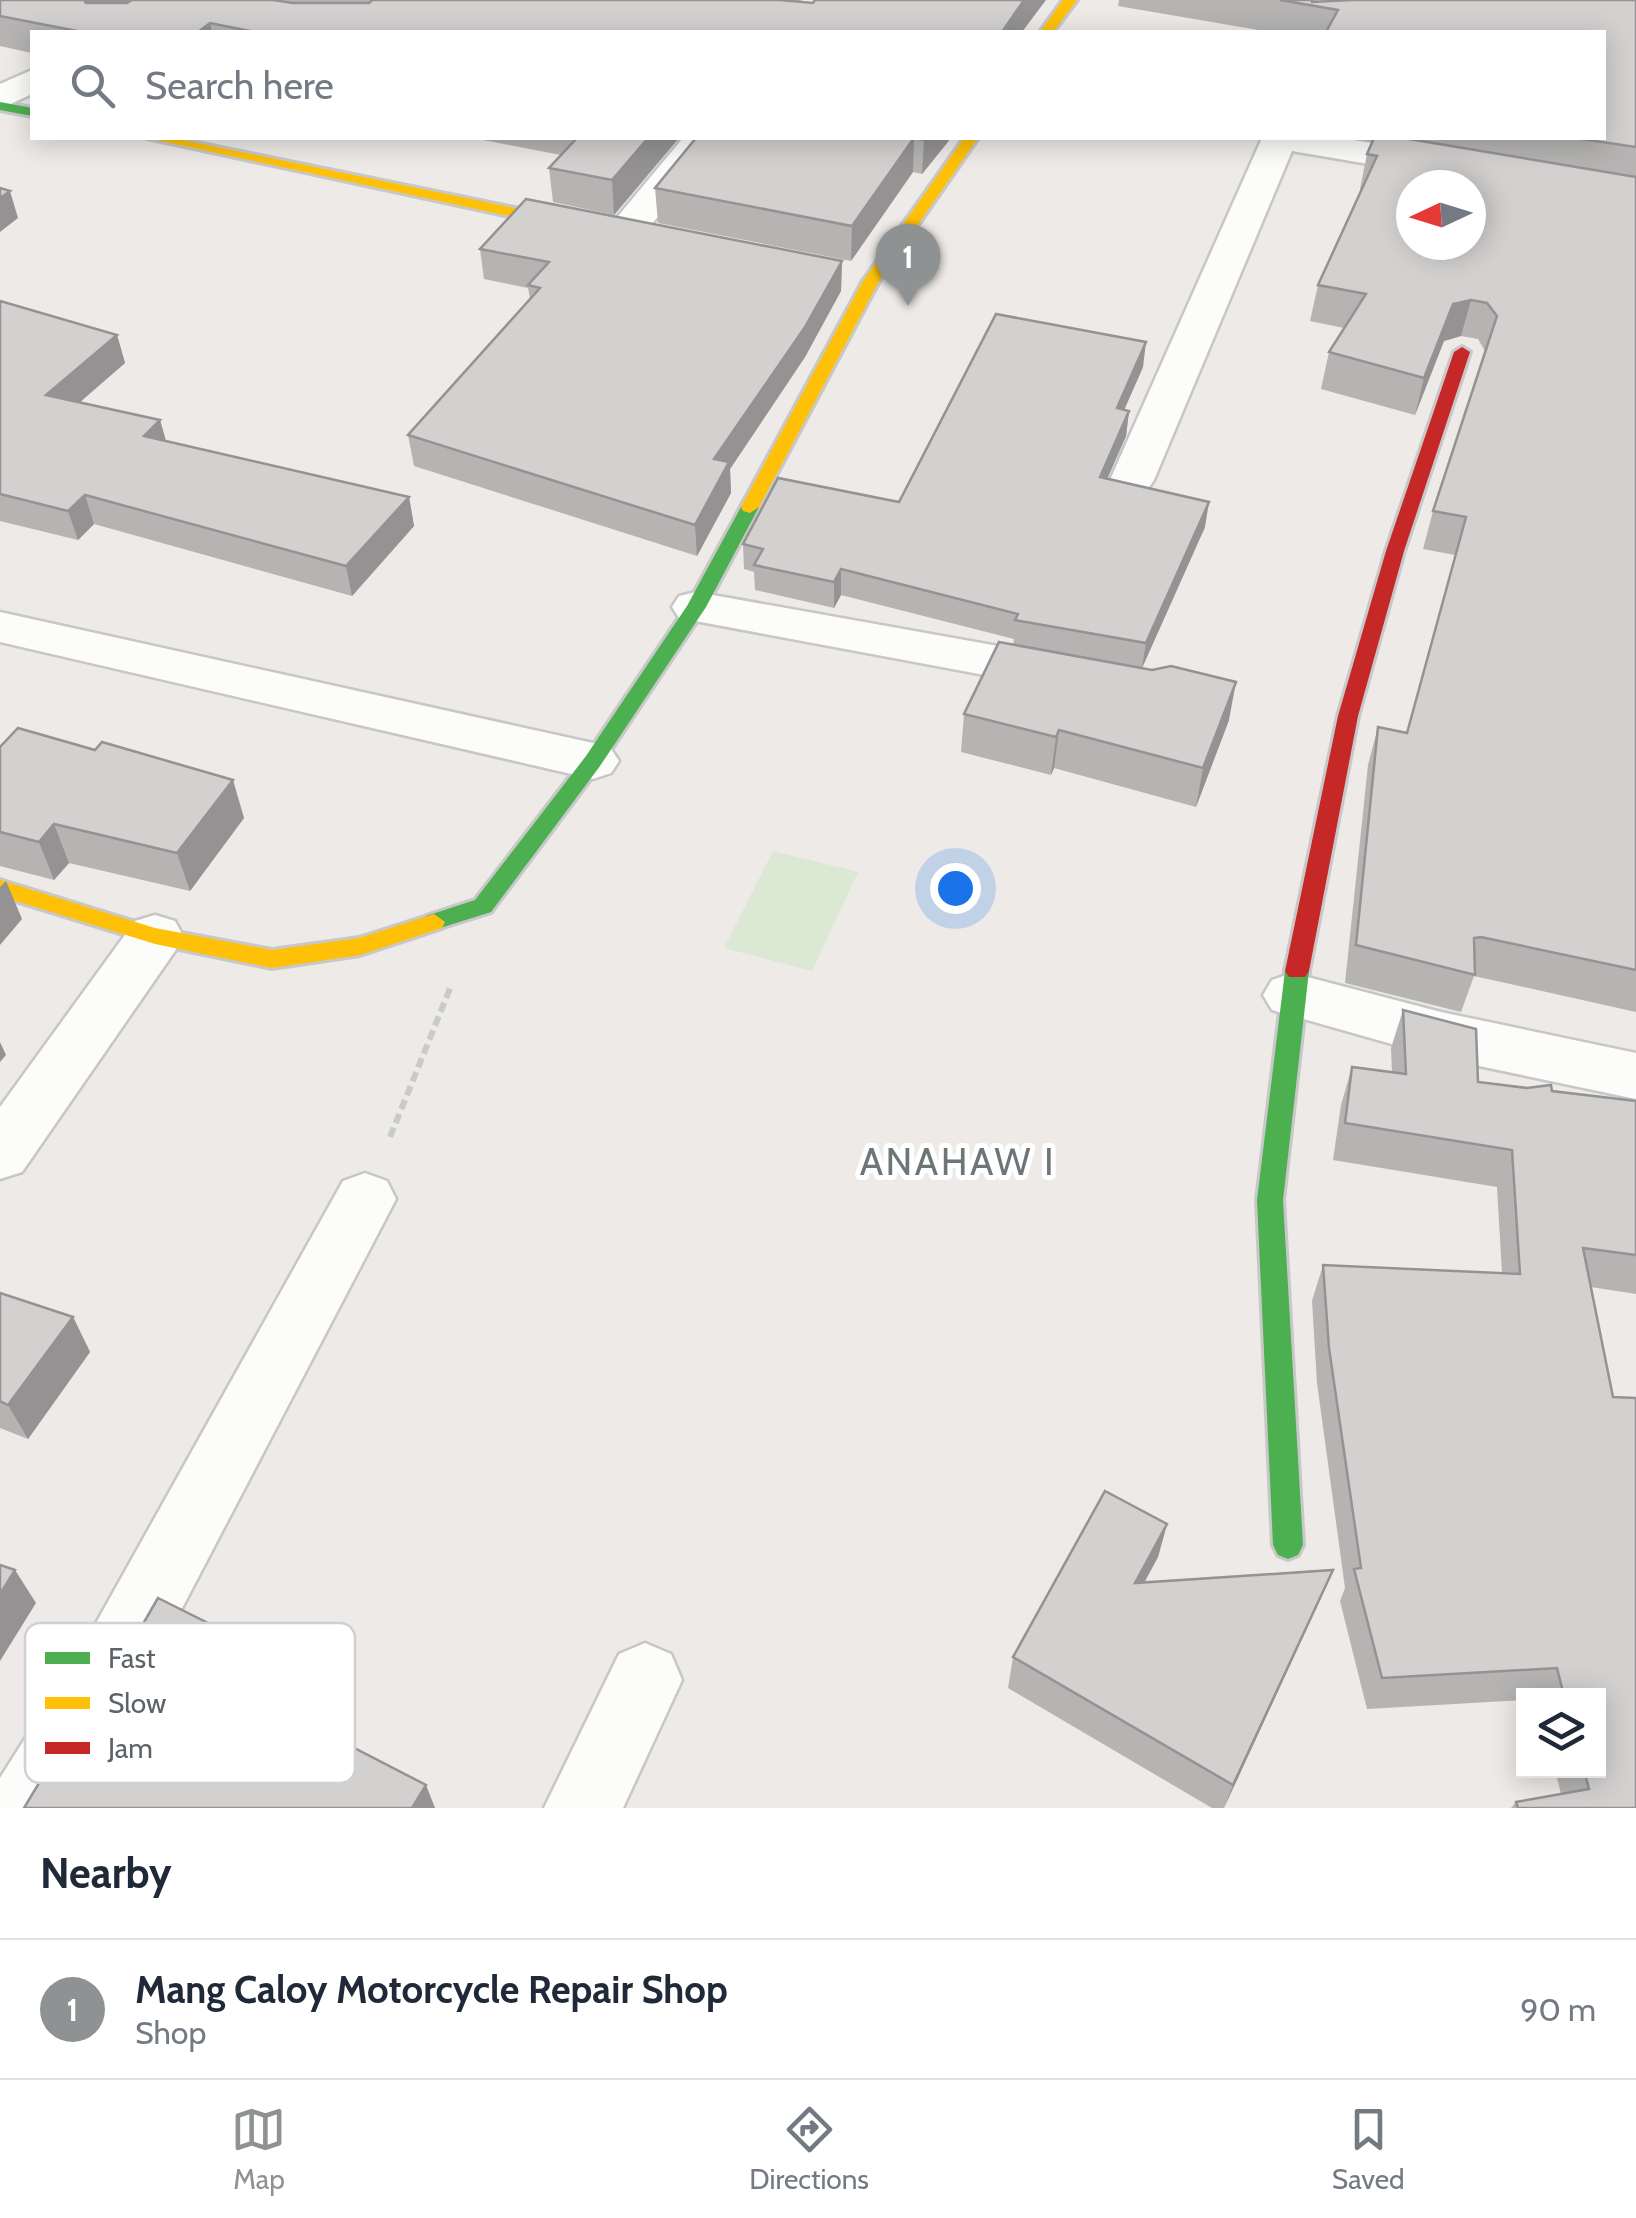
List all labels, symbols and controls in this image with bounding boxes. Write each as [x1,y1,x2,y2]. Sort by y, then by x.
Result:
search box [30,30,1606,140]
icon: search [65,58,120,113]
text: Search here [145,62,334,109]
north arrow [1396,170,1486,260]
pin: 1 [876,224,940,306]
your location [930,863,981,914]
district label: ANAHAW I [860,1138,1056,1185]
legend [25,1623,355,1783]
text: Fast [108,1641,156,1675]
text: Slow [108,1686,166,1720]
map controls [1516,1688,1606,1778]
button: layers [1516,1688,1606,1778]
text: Jam [107,1731,153,1765]
text: Nearby [40,1847,172,1899]
text: Mang Caloy Motorcycle Repair Shop [135,1966,728,2013]
text: 1 [67,1990,78,2029]
text: 90 m [1520,1990,1596,2029]
text: Shop [135,2013,206,2052]
tab: Map [231,2102,286,2196]
tab: Directions [749,2102,869,2196]
tab: Saved [1332,2102,1405,2196]

